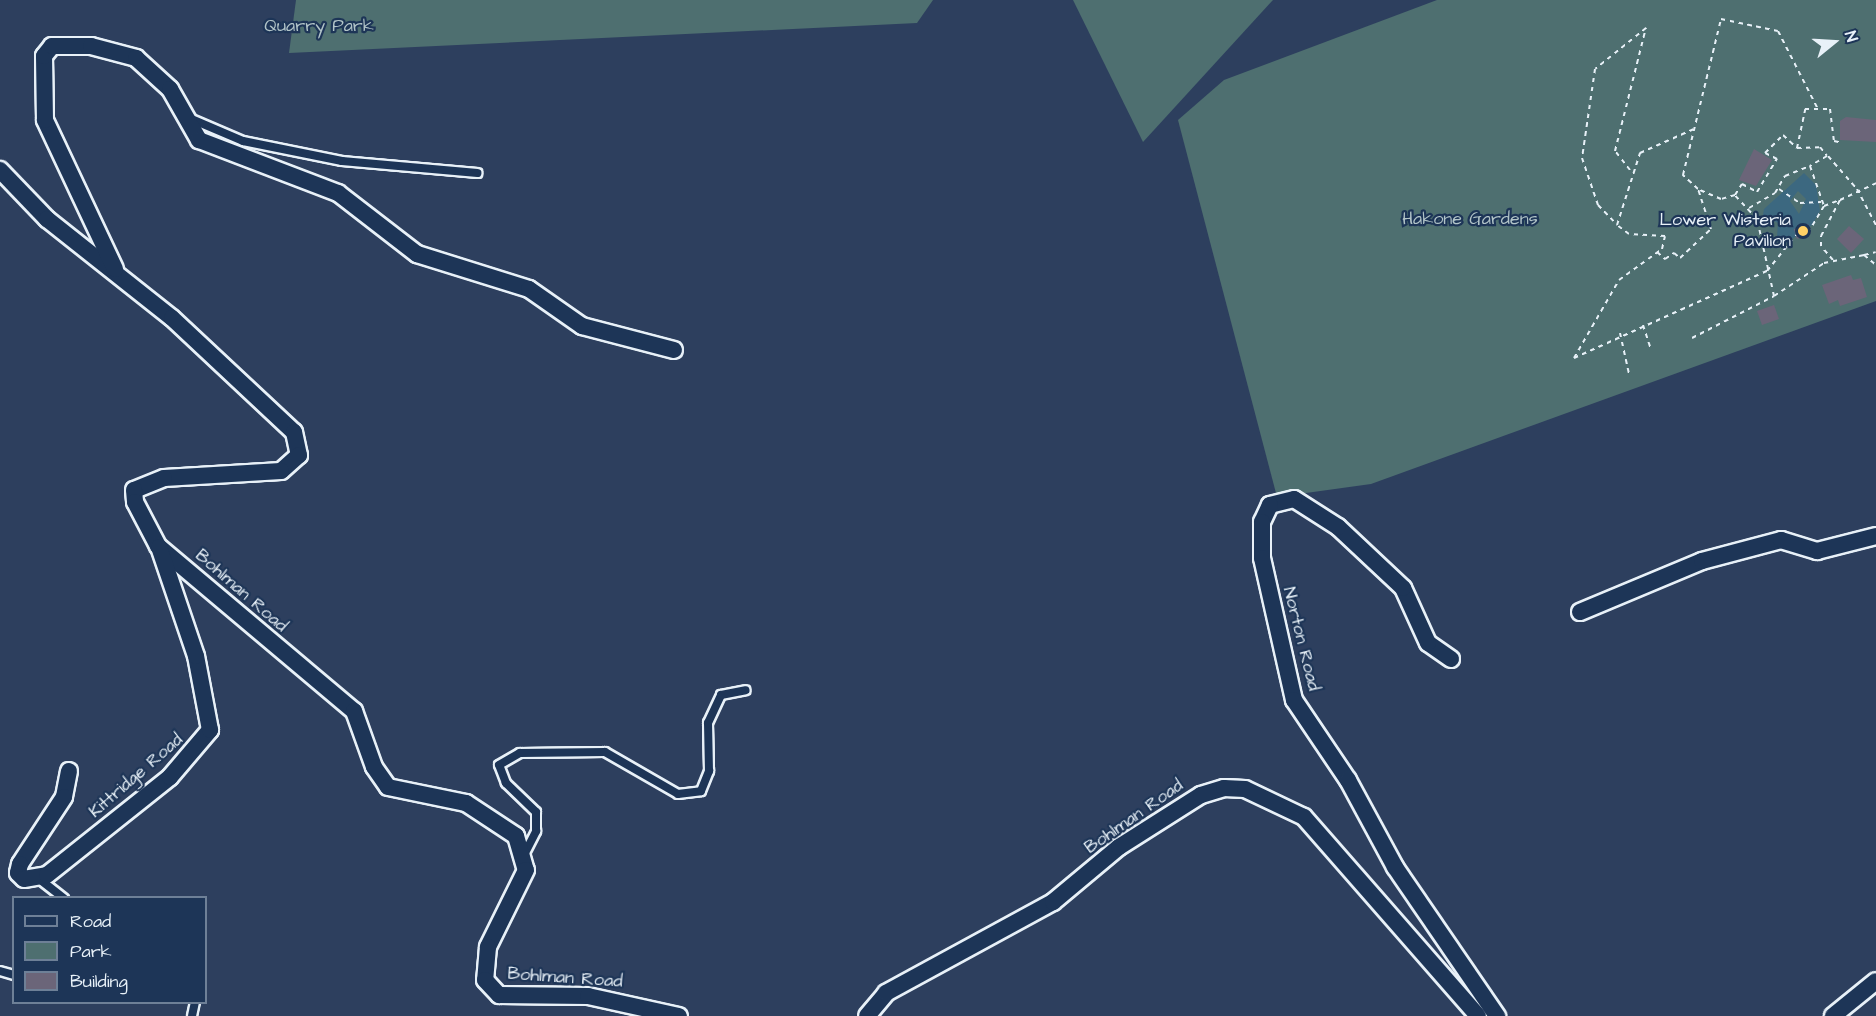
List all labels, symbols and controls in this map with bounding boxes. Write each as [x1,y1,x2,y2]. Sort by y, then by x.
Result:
north arrow [1804,12,1864,72]
park label: Quarry Park [264,15,374,37]
text: N [1839,28,1863,45]
park label: Hakone Gardens [1402,208,1538,230]
place label: Lower Wisteria Pavilion [1659,210,1791,252]
marker: Lower Wisteria Pavilion [1796,224,1810,238]
street label: Bohlman Road [190,545,292,637]
street label: Norton Road [1278,585,1324,693]
street label: Kittridge Road [85,729,187,823]
street label: Bohlman Road [1081,775,1187,859]
legend [12,896,207,1004]
text: Road [70,909,111,934]
text: Park [70,939,112,964]
street label: Bohlman Road [507,963,623,993]
text: Building [70,969,128,994]

